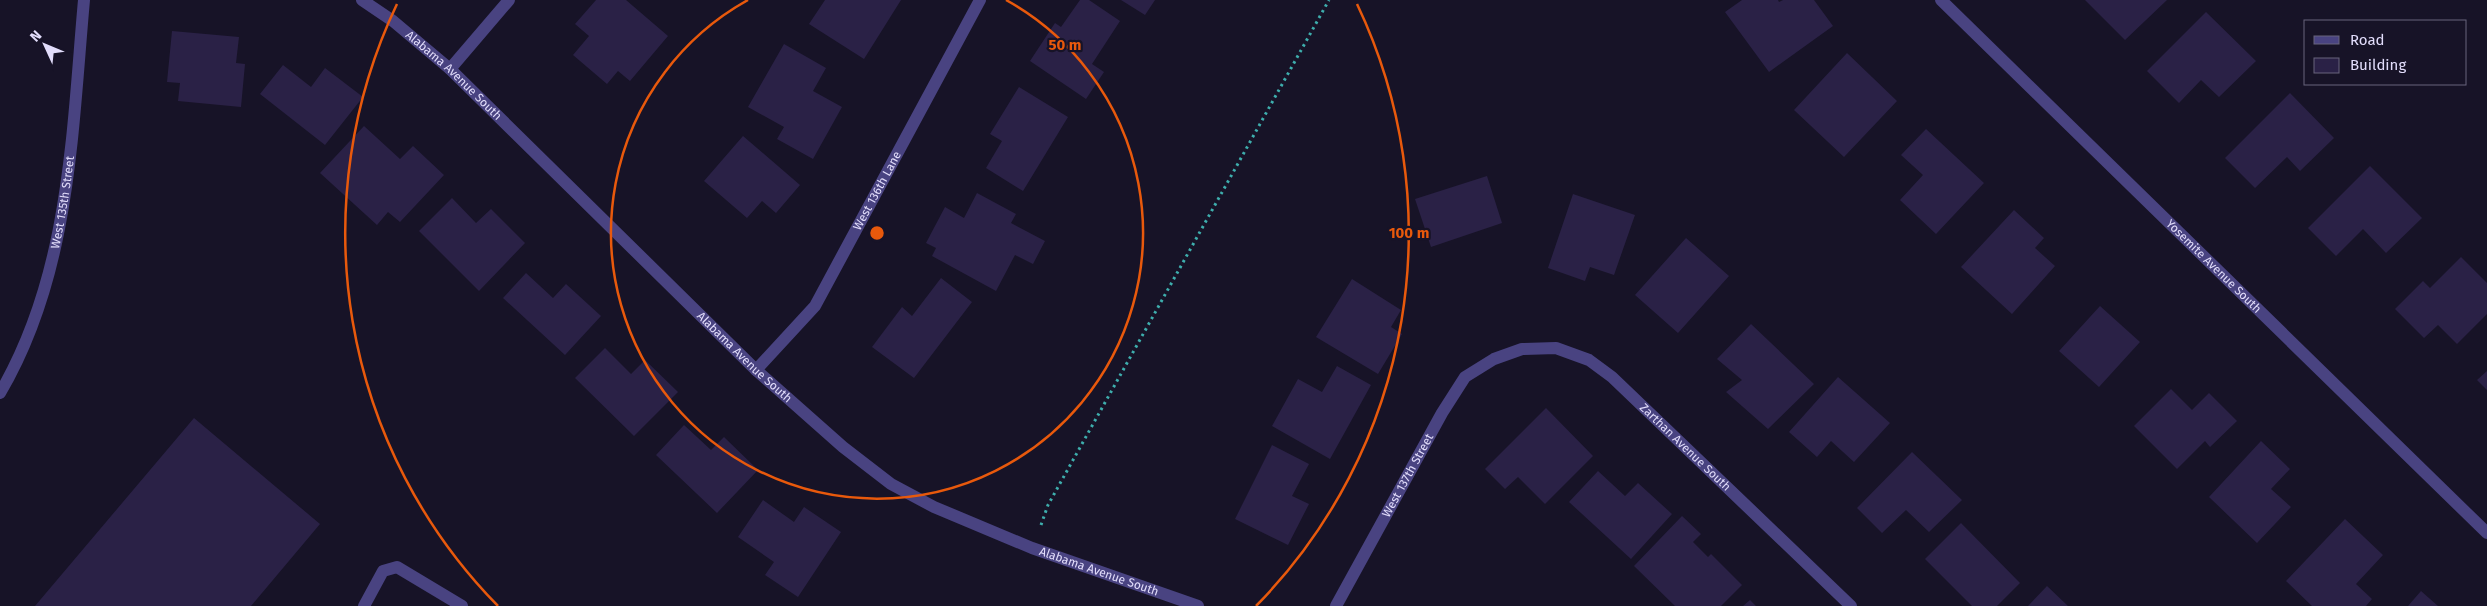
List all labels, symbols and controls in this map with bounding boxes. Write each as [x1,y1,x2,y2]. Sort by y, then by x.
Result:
north arrow [20,20,70,70]
legend [2304,20,2467,85]
text: N [27,27,45,46]
street label: Alabama Avenue South [403,28,505,123]
text: Road [2350,31,2385,49]
text: 50 m [1048,36,1082,54]
text: Building [2350,56,2406,74]
street label: West 136th Lane [850,149,904,233]
street label: West 135th Street [48,155,77,250]
street label: Yosemite Avenue South [2163,217,2264,316]
centre of rings [868,224,886,242]
text: 100 m [1389,224,1429,242]
street label: Alabama Avenue South [694,309,795,405]
street label: Zarthan Avenue South [1637,401,1734,494]
street label: West 137th Street [1379,431,1437,520]
street label: Alabama Avenue South [1038,544,1161,599]

